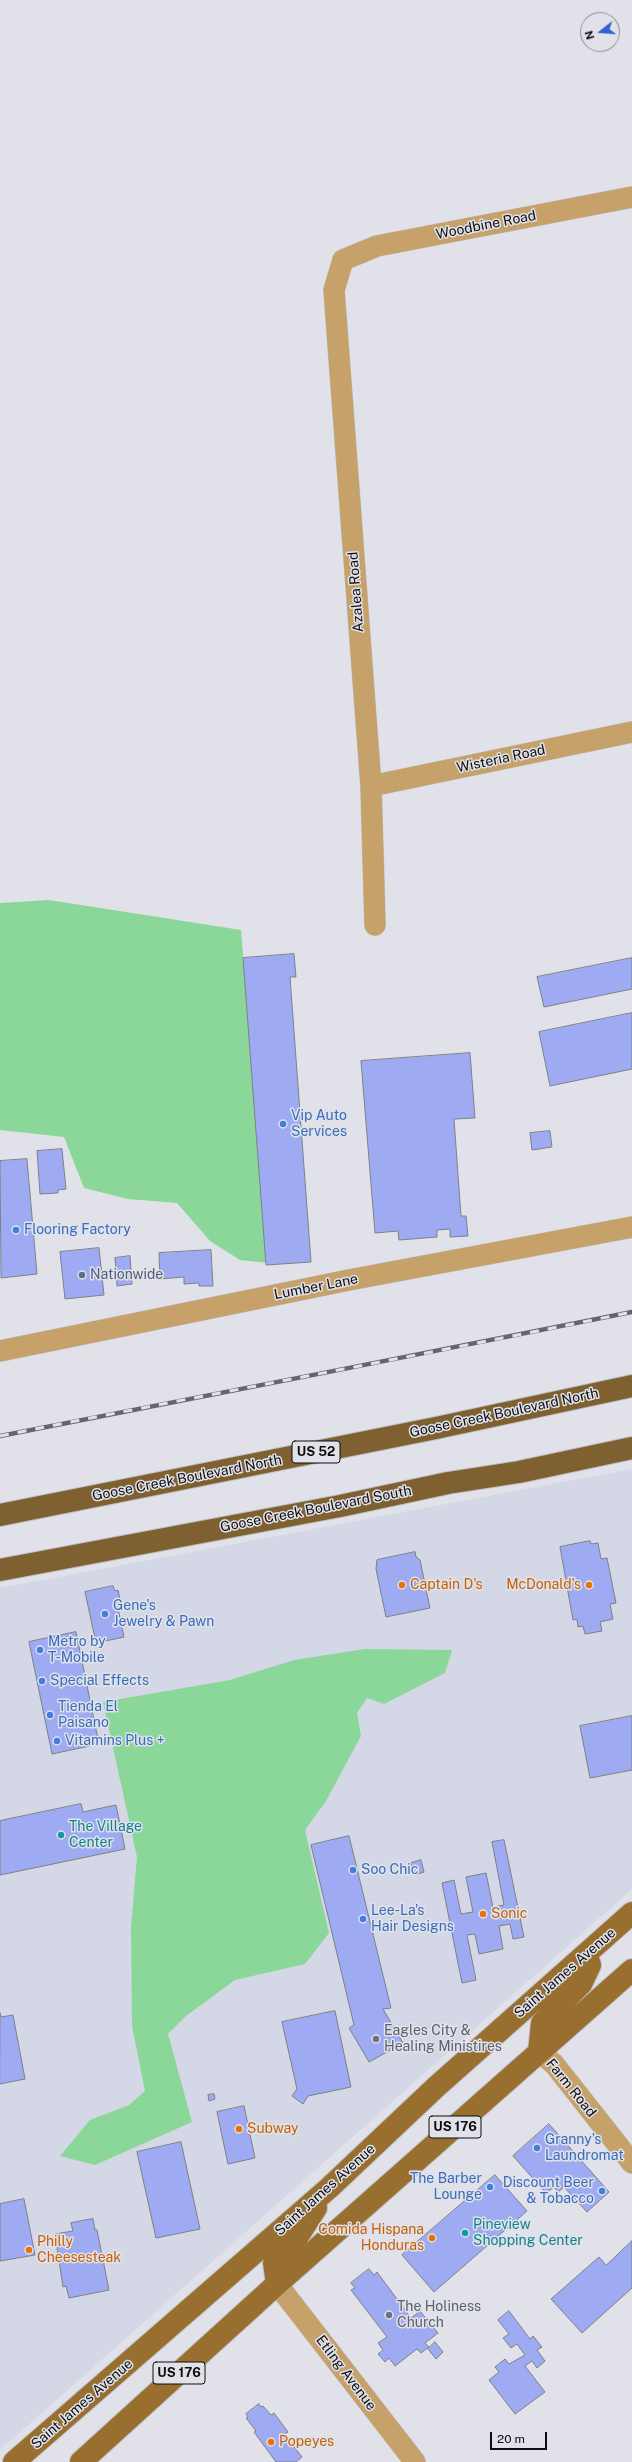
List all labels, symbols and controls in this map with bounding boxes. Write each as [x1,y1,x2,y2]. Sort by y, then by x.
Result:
north arrow [580,12,620,52]
text: N [582,29,596,41]
street label: Woodbine Road [435,207,537,243]
street label: Azalea Road [345,551,367,633]
street label: Wisteria Road [455,741,547,777]
place label: Vip Auto Services [291,1108,347,1140]
marker: Vip Auto Services [278,1119,288,1129]
place label: Flooring Factory [24,1222,131,1238]
marker: Flooring Factory [11,1225,21,1235]
place label: Nationwide [90,1267,163,1283]
marker: Nationwide [77,1270,87,1280]
street label: Lumber Lane [273,1271,359,1303]
street label: Goose Creek Boulevard North [408,1385,600,1441]
road number: US 52 [292,1441,340,1463]
street label: Goose Creek Boulevard North [91,1451,283,1505]
street label: Goose Creek Boulevard South [219,1482,413,1536]
place label: Captain D's [410,1577,483,1593]
place label: McDonald's [506,1577,581,1593]
marker: Captain D's [397,1580,407,1590]
marker: McDonald's [584,1580,594,1590]
place label: Gene's Jewelry & Pawn [113,1598,214,1630]
marker: Gene's Jewelry & Pawn [100,1609,110,1619]
place label: Metro by T-Mobile [48,1634,106,1666]
marker: Metro by T-Mobile [35,1645,45,1655]
place label: Special Effects [50,1673,149,1689]
marker: Special Effects [37,1676,47,1686]
place label: Tienda El Paisano [58,1699,118,1732]
marker: Tienda El Paisano [45,1710,55,1720]
place label: Vitamins Plus + [65,1733,164,1749]
marker: Vitamins Plus + [52,1736,62,1746]
place label: The Village Center [69,1819,142,1852]
marker: The Village Center [56,1830,66,1840]
place label: Soo Chic [361,1862,418,1878]
marker: Soo Chic [348,1865,358,1875]
place label: Lee-La's Hair Designs [371,1903,454,1936]
place label: Sonic [491,1906,527,1922]
marker: Sonic [478,1909,488,1919]
marker: Lee-La's Hair Designs [358,1914,368,1924]
street label: Saint James Avenue [511,1924,619,2022]
place label: Eagles City & Healing Ministires [384,2023,502,2056]
marker: Eagles City & Healing Ministires [371,2034,381,2044]
street label: Farm Road [542,2055,600,2121]
road number: US 176 [429,2116,481,2138]
place label: Subway [247,2121,299,2137]
marker: Subway [234,2124,244,2134]
place label: Granny's Laundromat [545,2132,624,2164]
street label: Saint James Avenue [271,2141,379,2239]
marker: Granny's Laundromat [532,2143,542,2153]
place label: The Barber Lounge [410,2171,482,2204]
place label: Discount Beer & Tobacco [503,2175,594,2208]
marker: The Barber Lounge [485,2182,495,2192]
marker: Discount Beer & Tobacco [597,2186,607,2196]
place label: Pineview Shopping Center [473,2217,583,2250]
place label: Comida Hispana Honduras [318,2222,424,2254]
marker: Pineview Shopping Center [460,2228,470,2238]
marker: Comida Hispana Honduras [427,2233,437,2243]
place label: Philly Cheesesteak [37,2234,121,2266]
marker: Philly Cheesesteak [24,2245,34,2255]
place label: The Holiness Church [397,2299,481,2332]
marker: The Holiness Church [384,2310,394,2320]
street label: Etling Avenue [312,2332,380,2414]
street label: Saint James Avenue [28,2355,136,2453]
road number: US 176 [153,2362,205,2384]
scale bar [492,2424,549,2450]
text: 20 m [497,2432,525,2446]
place label: Popeyes [279,2434,334,2450]
marker: Popeyes [266,2437,276,2447]

